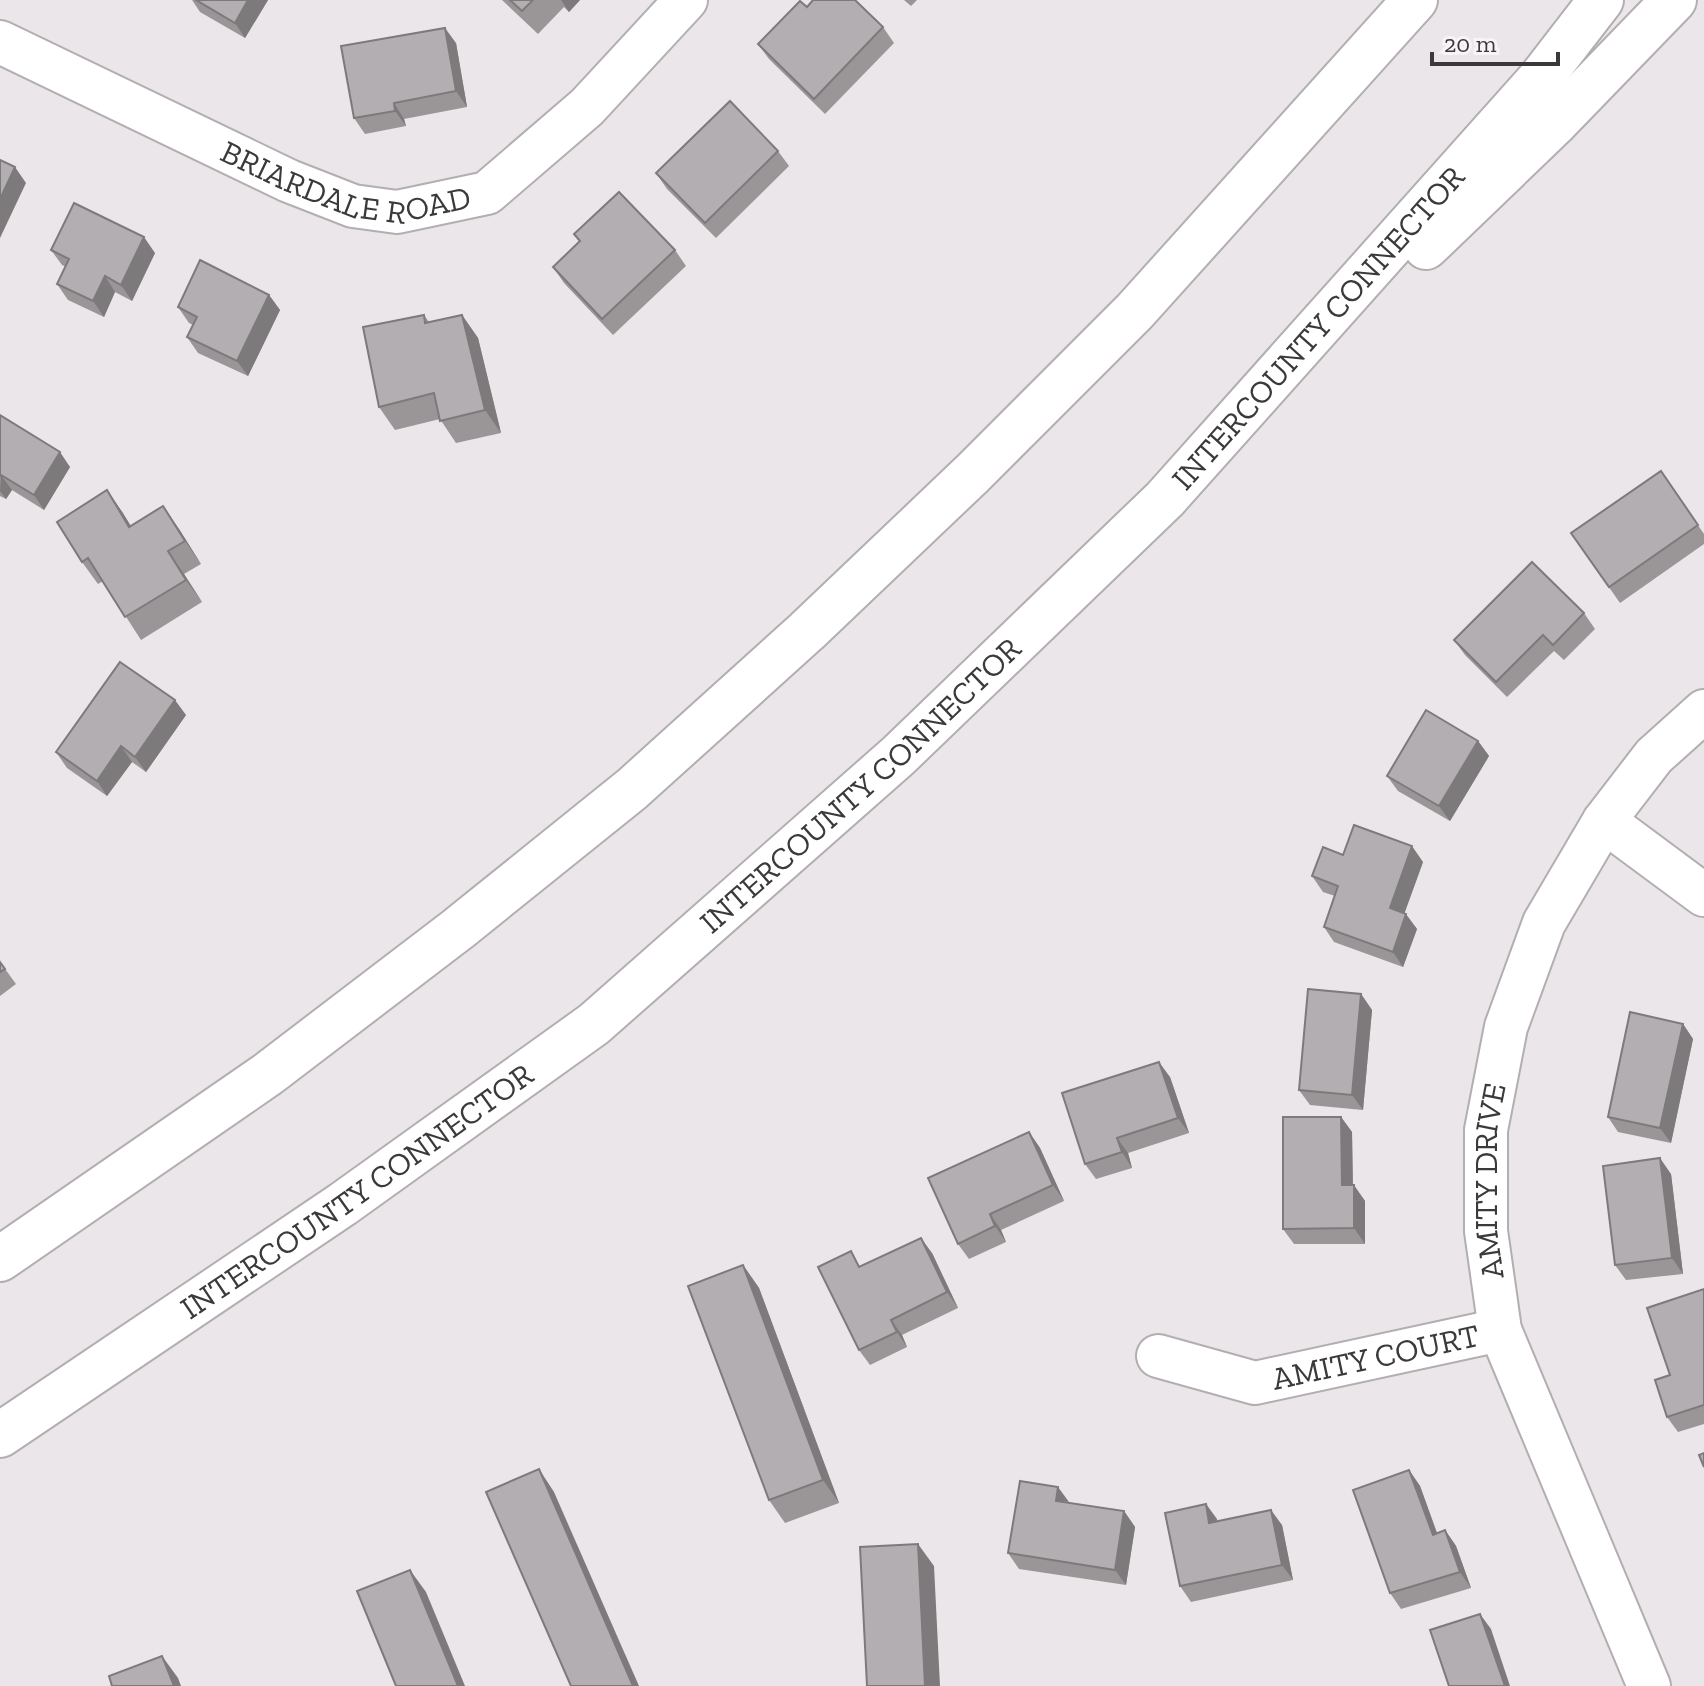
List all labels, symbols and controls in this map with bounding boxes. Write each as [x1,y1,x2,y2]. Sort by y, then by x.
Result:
scale bar [1432,16,1558,66]
text: 20 m [1444,29,1497,58]
street label: BRIARDALE ROAD [215,132,474,232]
street label: INTERCOUNTY CONNECTOR [1164,158,1473,497]
street label: INTERCOUNTY CONNECTOR [692,629,1029,941]
street label: INTERCOUNTY CONNECTOR [173,1055,540,1327]
street label: AMITY DRIVE [1467,1080,1514,1282]
street label: AMITY COURT [1268,1316,1483,1398]

